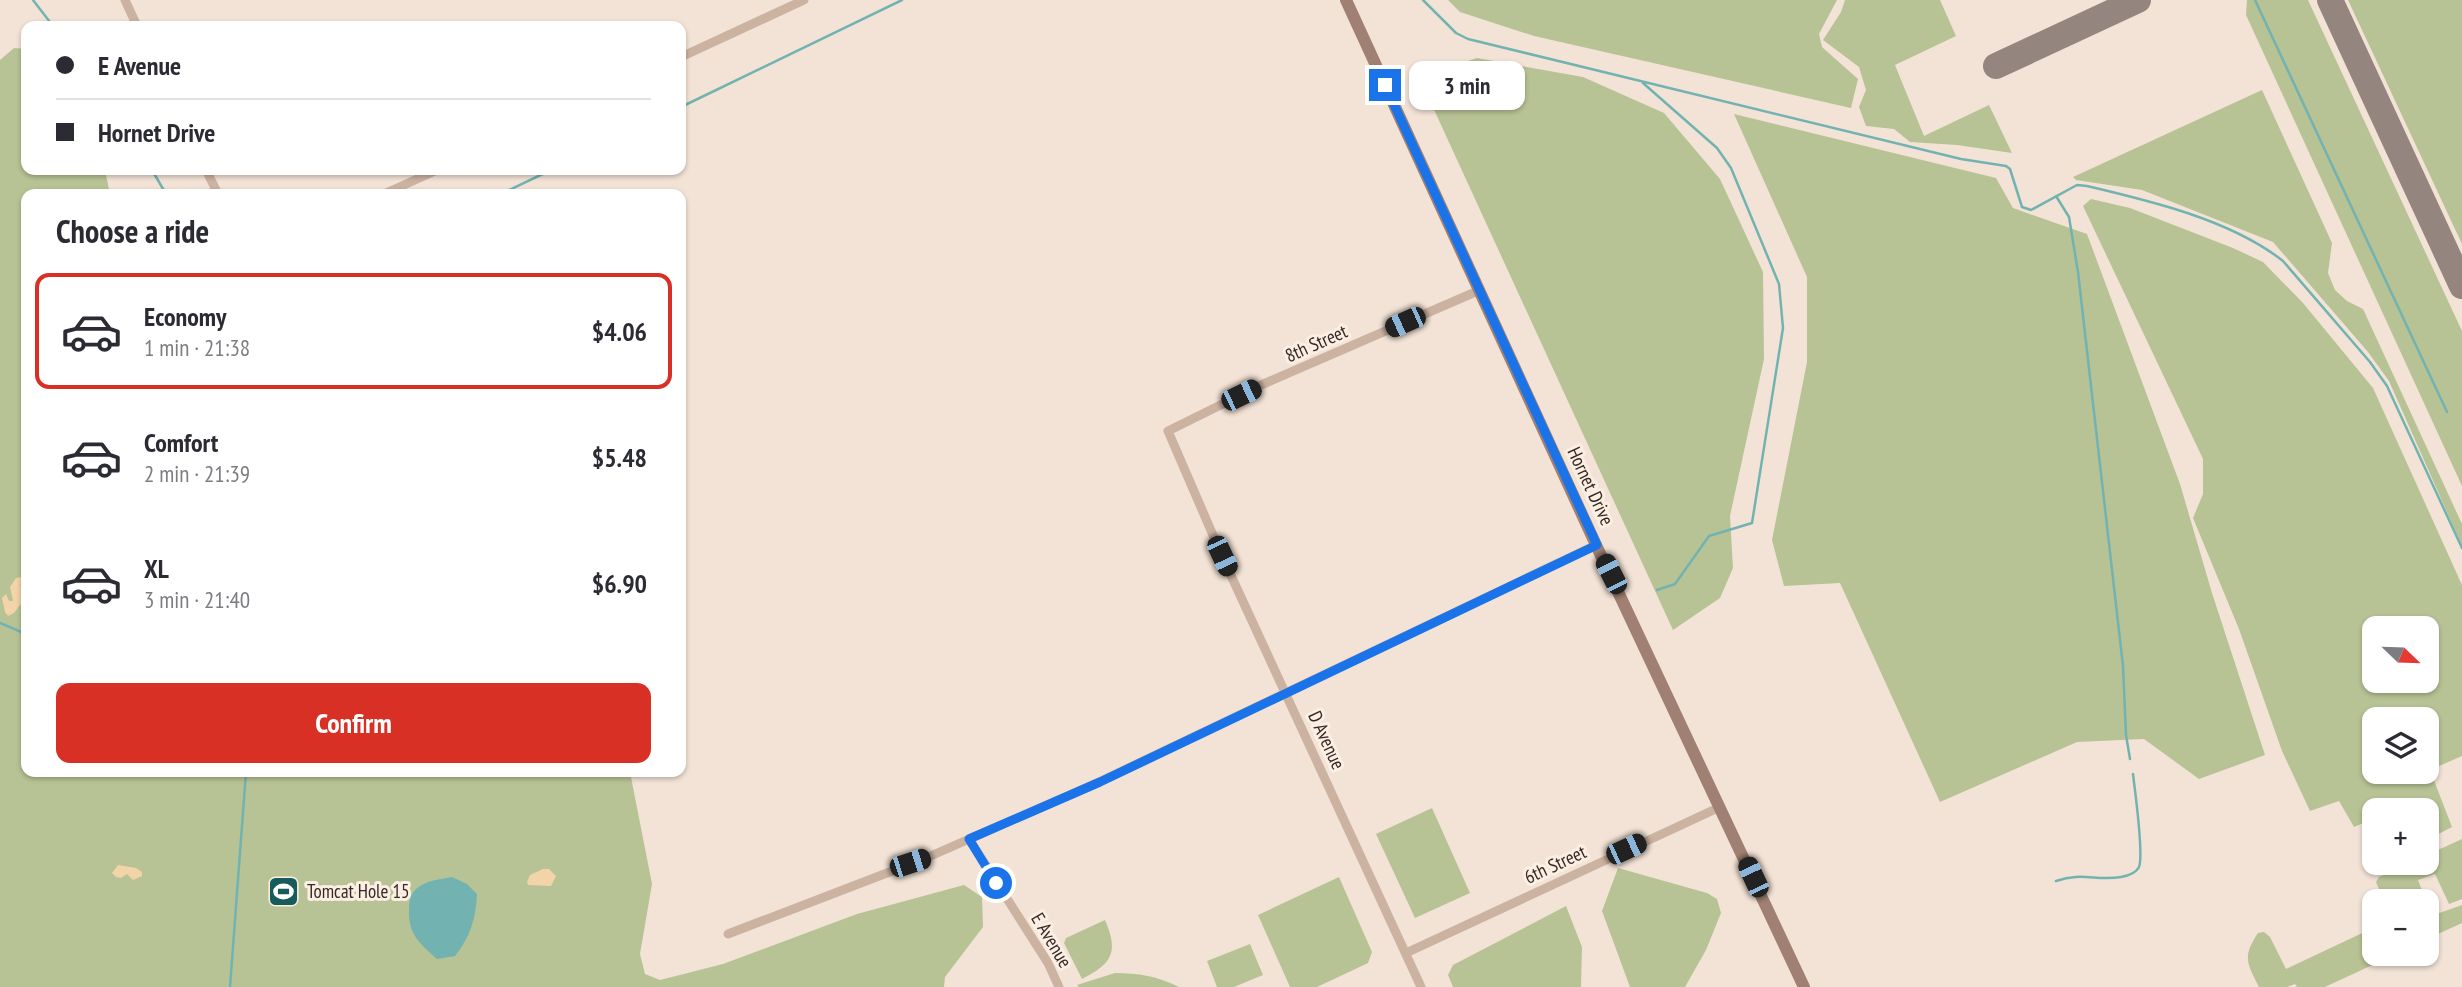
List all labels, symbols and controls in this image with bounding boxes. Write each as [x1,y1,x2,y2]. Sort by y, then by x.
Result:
text: E Avenue [98,49,181,82]
callout: 3 min [1410,60,1525,110]
route end [1369,69,1401,101]
text: 3 min [1444,71,1490,100]
text: Hornet Drive [98,116,215,149]
text: Choose a ride [56,210,209,252]
icon: car [60,300,123,363]
text: Economy [144,300,226,333]
car [1382,304,1429,340]
text: $4.06 [592,315,647,348]
street label: 8th Street [1281,318,1352,367]
text: 1 min · 21:38 [144,333,250,362]
car [1218,376,1265,414]
icon: car [60,426,123,489]
text: Comfort [144,426,218,459]
text: $5.48 [592,441,647,474]
street label: Hornet Drive [1562,443,1620,529]
text: 2 min · 21:39 [144,459,250,488]
car [1204,533,1241,579]
car [1593,551,1630,597]
icon: car [60,552,123,615]
text: XL [144,552,169,585]
text: $6.90 [592,567,647,600]
text: 3 min · 21:40 [144,585,250,614]
north arrow [2362,616,2440,693]
map controls [2362,616,2439,966]
button: Confirm [56,683,651,763]
street label: D Avenue [1303,707,1351,773]
button: layers [2362,707,2439,784]
button: + [2362,798,2439,875]
car [1603,831,1650,867]
street label: 6th Street [1520,839,1590,889]
car [887,847,934,879]
car [1735,854,1772,900]
route start [980,867,1012,899]
sports icon: Tomcat Hole 15 [267,874,301,908]
place label: Tomcat Hole 15 [307,879,410,903]
button: − [2362,889,2439,966]
street label: E Avenue [1026,908,1078,972]

